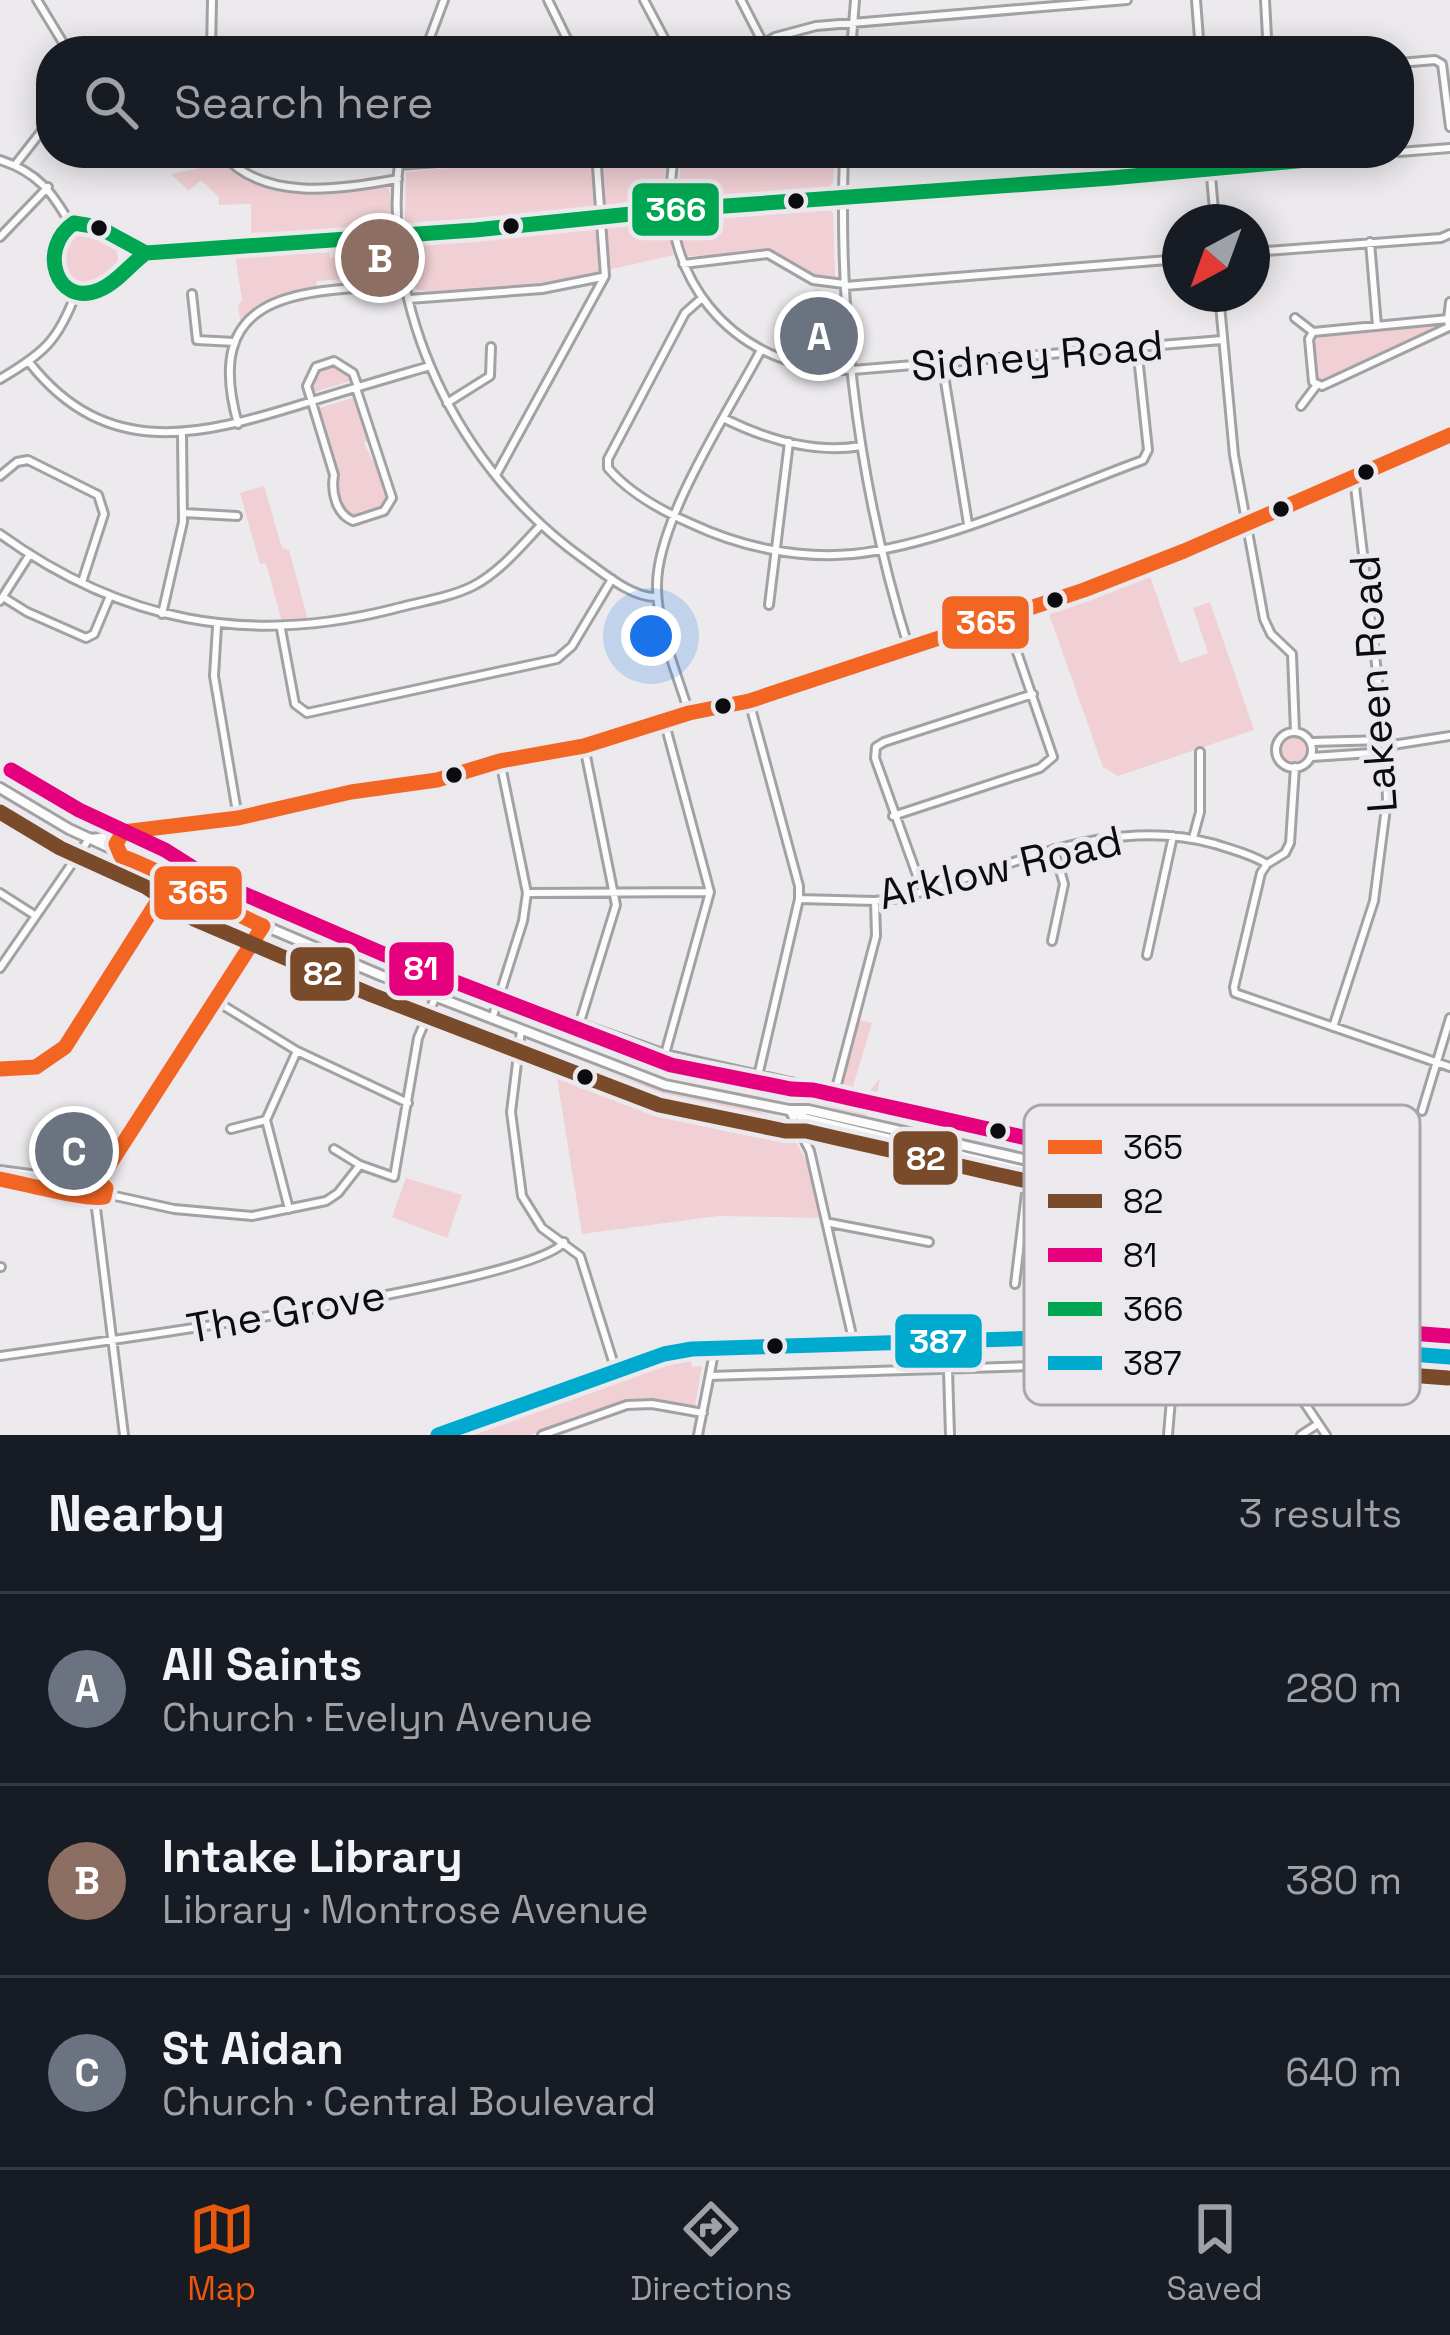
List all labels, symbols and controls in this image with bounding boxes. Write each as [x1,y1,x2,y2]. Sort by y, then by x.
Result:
search box [36,36,1414,168]
icon: search [78,69,144,135]
text: Search here [174,74,433,131]
line badge: 366 [630,181,721,238]
text: 366 [646,189,706,231]
unlabelled marker [785,190,807,212]
north arrow [1162,204,1270,312]
pin: B [341,213,419,303]
unlabelled marker [500,215,522,237]
unlabelled marker [88,217,110,239]
pin: A [780,291,858,381]
street label: Sidney Road [909,318,1166,393]
unlabelled marker [1355,461,1377,483]
unlabelled marker [1270,498,1292,520]
street label: Lakeen Road [1338,553,1409,814]
unlabelled marker [1044,589,1066,611]
line badge: 365 [940,594,1031,651]
text: 365 [956,602,1016,644]
your location [621,606,681,666]
unlabelled marker [712,695,734,717]
unlabelled marker [443,764,465,786]
street label: Arklow Road [873,814,1127,921]
line badge: 365 [152,864,244,922]
text: 365 [168,872,228,914]
line badge: 81 [387,940,456,998]
line badge: 82 [288,945,357,1003]
text: 81 [404,948,438,990]
text: 82 [303,953,343,995]
unlabelled marker [574,1066,596,1088]
legend [1024,1105,1420,1405]
pin: C [35,1106,113,1196]
unlabelled marker [987,1120,1009,1142]
text: 365 [1123,1127,1183,1169]
line badge: 82 [891,1129,960,1187]
text: 82 [906,1138,946,1180]
text: 82 [1123,1181,1163,1223]
text: 81 [1123,1235,1157,1277]
street label: The Grove [183,1268,389,1355]
text: 366 [1123,1289,1183,1331]
line badge: 387 [893,1312,984,1370]
text: 387 [909,1321,967,1363]
unlabelled marker [764,1335,786,1357]
text: 387 [1123,1343,1182,1385]
text: Nearby [48,1481,225,1546]
text: 3 results [1239,1489,1402,1538]
text: All Saints [162,1636,362,1693]
text: A [75,1664,99,1713]
text: 280 m [1286,1664,1402,1713]
text: Church · Evelyn Avenue [162,1693,593,1742]
text: Intake Library [162,1828,463,1885]
text: B [74,1856,100,1905]
text: 380 m [1286,1856,1402,1905]
text: Library · Montrose Avenue [162,1885,648,1934]
text: St Aidan [162,2020,344,2077]
text: C [74,2048,100,2097]
text: 640 m [1285,2048,1402,2097]
text: Church · Central Boulevard [162,2077,656,2126]
tab: Map [187,2196,256,2310]
tab: Directions [630,2196,792,2310]
tab: Saved [1167,2196,1263,2310]

